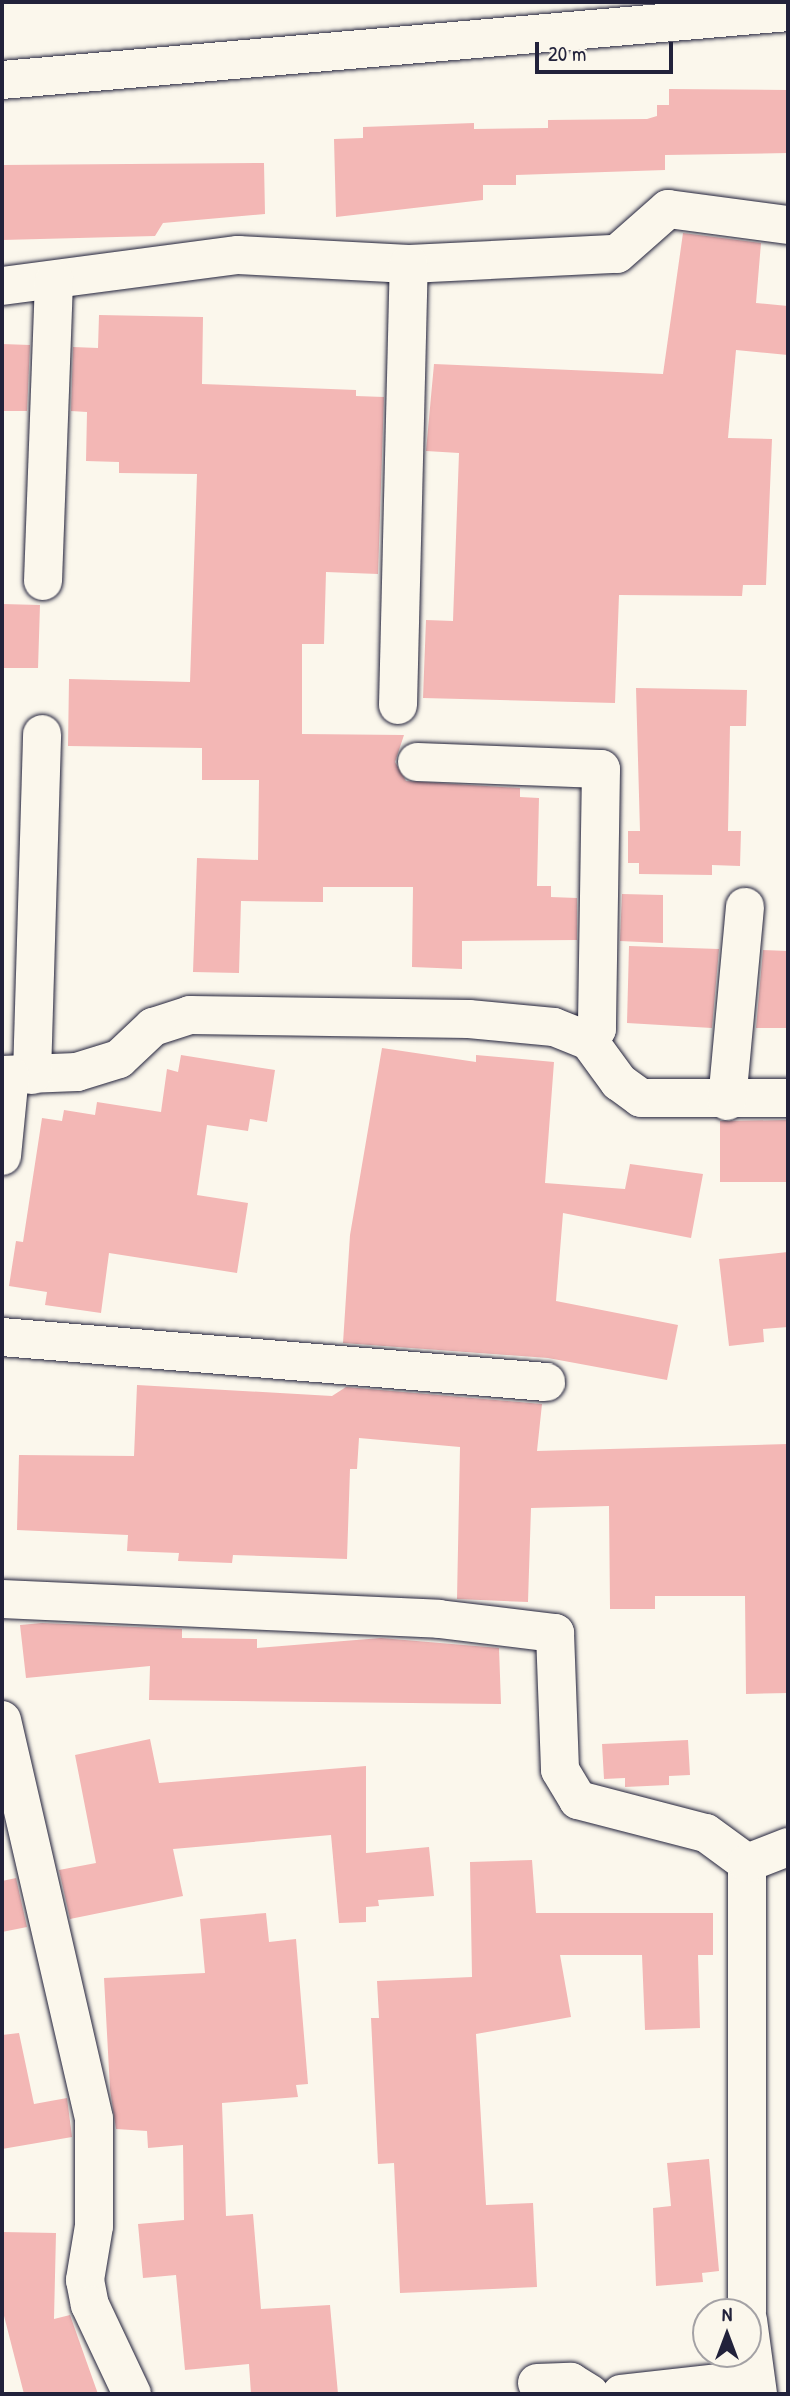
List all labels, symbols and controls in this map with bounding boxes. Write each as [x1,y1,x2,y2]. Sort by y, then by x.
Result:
scale bar [538,28,676,72]
text: 20 m [548,39,586,68]
north arrow [692,2298,762,2368]
text: N [722,2301,732,2327]

